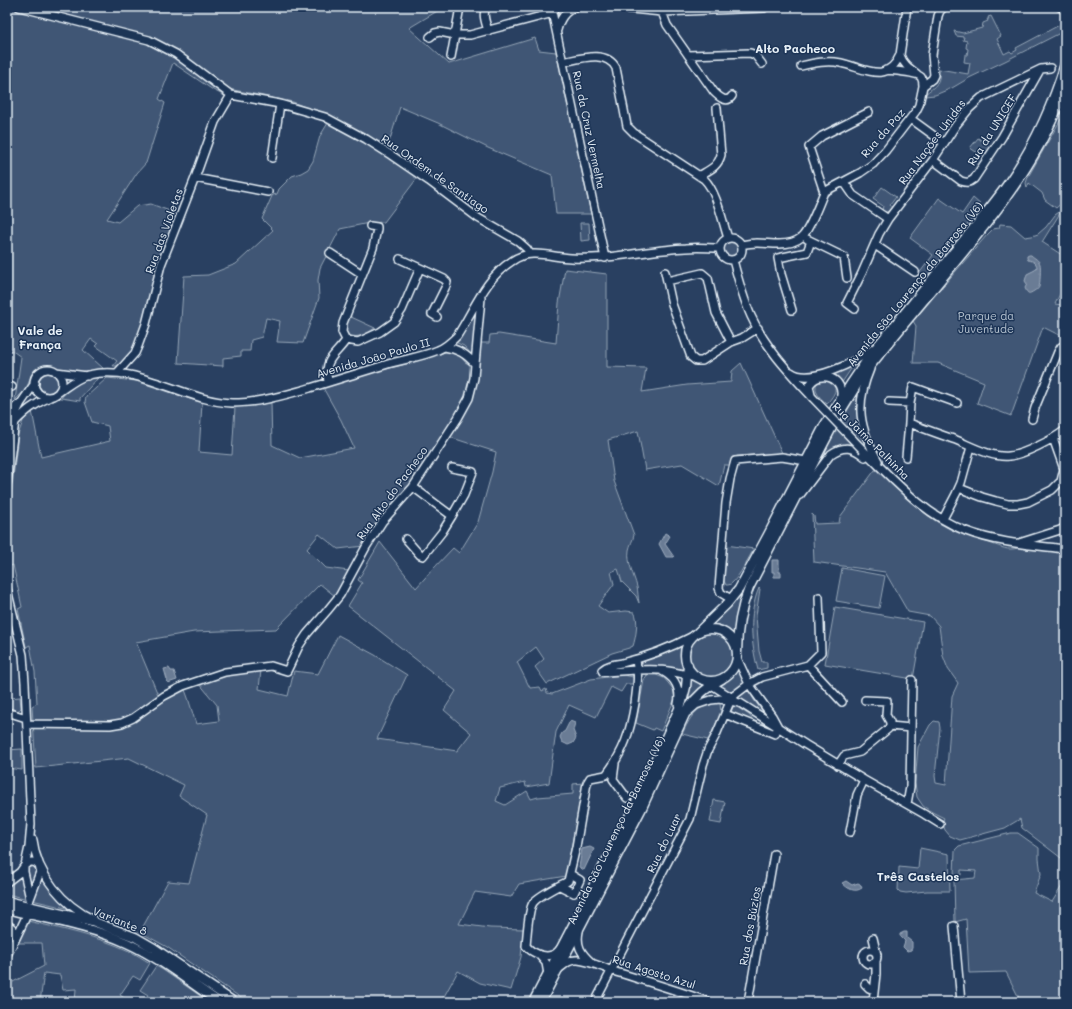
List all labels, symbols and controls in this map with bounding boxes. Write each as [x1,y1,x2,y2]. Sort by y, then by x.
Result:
district label: Alto Pacheco [755,40,835,56]
street label: Rua da Cruz Vermelha [570,69,609,191]
street label: Rua da UNICEF [964,91,1019,168]
street label: Rua Nações Unidas [895,96,969,187]
street label: Rua da Paz [857,105,908,160]
street label: Rua Ordem de Santiago [378,131,492,217]
street label: Rua das Violetas [141,186,186,276]
street label: Avenida São Lourenço da Barrosa (V6) [843,198,986,369]
park label: Parque da Juventude [958,308,1014,336]
district label: Vale de França [18,322,62,352]
street label: Avenida João Paulo II [314,334,432,381]
street label: Rua Jaime Palhinha [829,399,913,483]
street label: Rua Alto do Pacheco [353,443,431,542]
street label: Avenida São Lourenço da Barrosa (V6) [563,733,668,926]
street label: Rua do Luar [643,810,684,875]
district label: Três Castelos [877,868,959,884]
street label: Rua dos Búzios [735,885,764,967]
street label: Variante 8 [91,903,150,938]
street label: Rua Agosto Azul [611,951,698,992]

